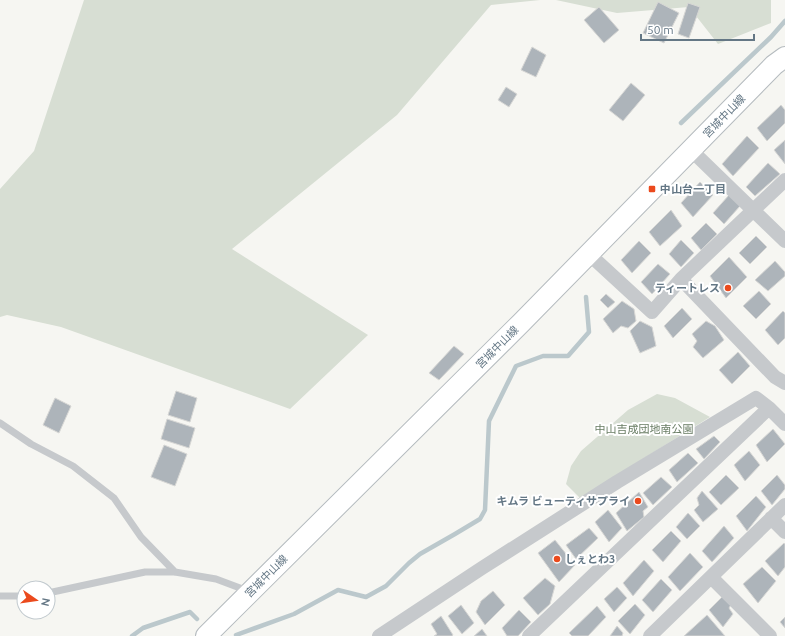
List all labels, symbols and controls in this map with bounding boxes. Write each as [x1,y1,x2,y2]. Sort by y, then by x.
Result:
scale bar [641,16,754,42]
text: 50 m [647,23,674,36]
street label: 宮城中山線 [701,92,747,140]
place label: 中山台一丁目 [660,183,726,195]
marker: 中山台一丁目 [647,184,657,194]
place label: ティートレス [655,282,720,294]
marker: ティートレス [723,283,733,293]
street label: 宮城中山線 [473,323,521,371]
park label: 中山吉成団地南公園 [595,423,694,435]
place label: キムラ ビューティサプライ [497,495,630,507]
marker: キムラ ビューティサプライ [633,496,643,506]
street label: 宮城中山線 [242,552,290,600]
place label: しぇとわ3 [565,553,615,565]
marker: しぇとわ3 [552,554,562,564]
north arrow [16,580,56,620]
text: N [39,597,53,608]

